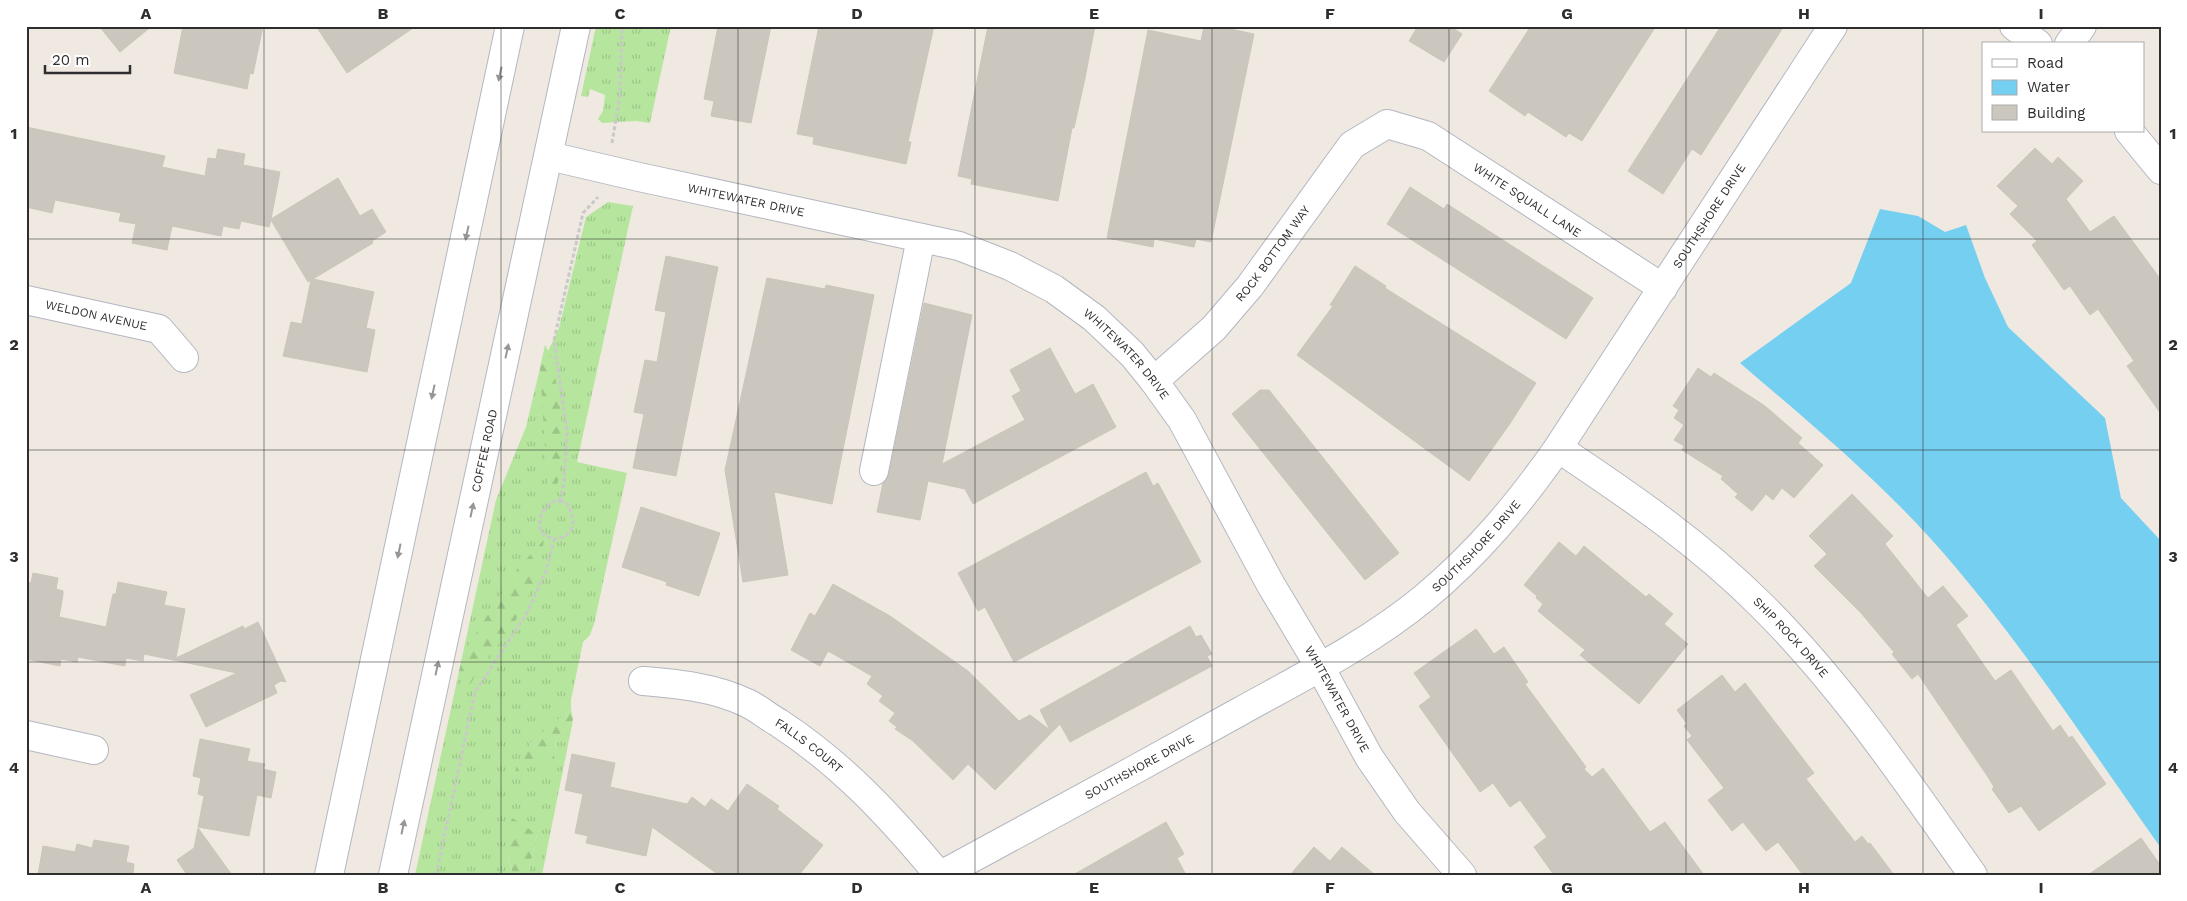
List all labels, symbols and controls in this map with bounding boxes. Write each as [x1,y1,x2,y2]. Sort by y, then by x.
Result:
text: A [141,4,152,23]
text: B [378,4,389,23]
text: C [615,4,626,23]
text: D [851,4,863,23]
text: E [1089,4,1099,23]
text: F [1325,4,1335,23]
text: G [1561,4,1573,23]
text: H [1798,4,1810,23]
text: I [2038,4,2044,23]
scale bar [45,42,130,74]
legend [1982,42,2144,132]
text: 20 m [52,51,90,69]
text: Road [2027,54,2064,72]
one-way arrow [496,66,504,82]
text: Water [2027,78,2070,96]
text: Building [2027,104,2085,122]
text: 1 [11,124,17,143]
text: 1 [2170,124,2176,143]
street label: WHITE SQUALL LANE [1471,160,1584,240]
street label: SOUTHSHORE DRIVE [1670,161,1749,271]
street label: WHITEWATER DRIVE [686,181,806,220]
street label: ROCK BOTTOM WAY [1233,203,1313,304]
one-way arrow [462,225,470,241]
street label: WELDON AVENUE [44,297,149,333]
street label: WHITEWATER DRIVE [1081,306,1172,402]
text: 2 [9,335,19,354]
text: 2 [2168,335,2178,354]
one-way arrow [503,342,511,358]
one-way arrow [429,384,437,399]
street label: COFFEE ROAD [469,408,500,494]
street label: SOUTHSHORE DRIVE [1429,497,1524,595]
one-way arrow [468,502,476,517]
one-way arrow [395,543,403,558]
text: 3 [9,547,19,566]
text: 3 [2168,547,2178,566]
street label: SHIP ROCK DRIVE [1750,594,1831,680]
street label: WHITEWATER DRIVE [1302,643,1372,755]
one-way arrow [433,661,441,676]
street label: FALLS COURT [773,715,845,776]
street label: SOUTHSHORE DRIVE [1083,731,1197,802]
text: 4 [9,758,19,777]
text: 4 [2168,758,2178,777]
one-way arrow [399,819,407,835]
text: A [141,878,152,897]
text: B [378,878,389,897]
text: C [615,878,626,897]
text: D [851,878,863,897]
text: E [1089,878,1099,897]
text: F [1325,878,1335,897]
text: G [1561,878,1573,897]
text: H [1798,878,1810,897]
text: I [2038,878,2044,897]

